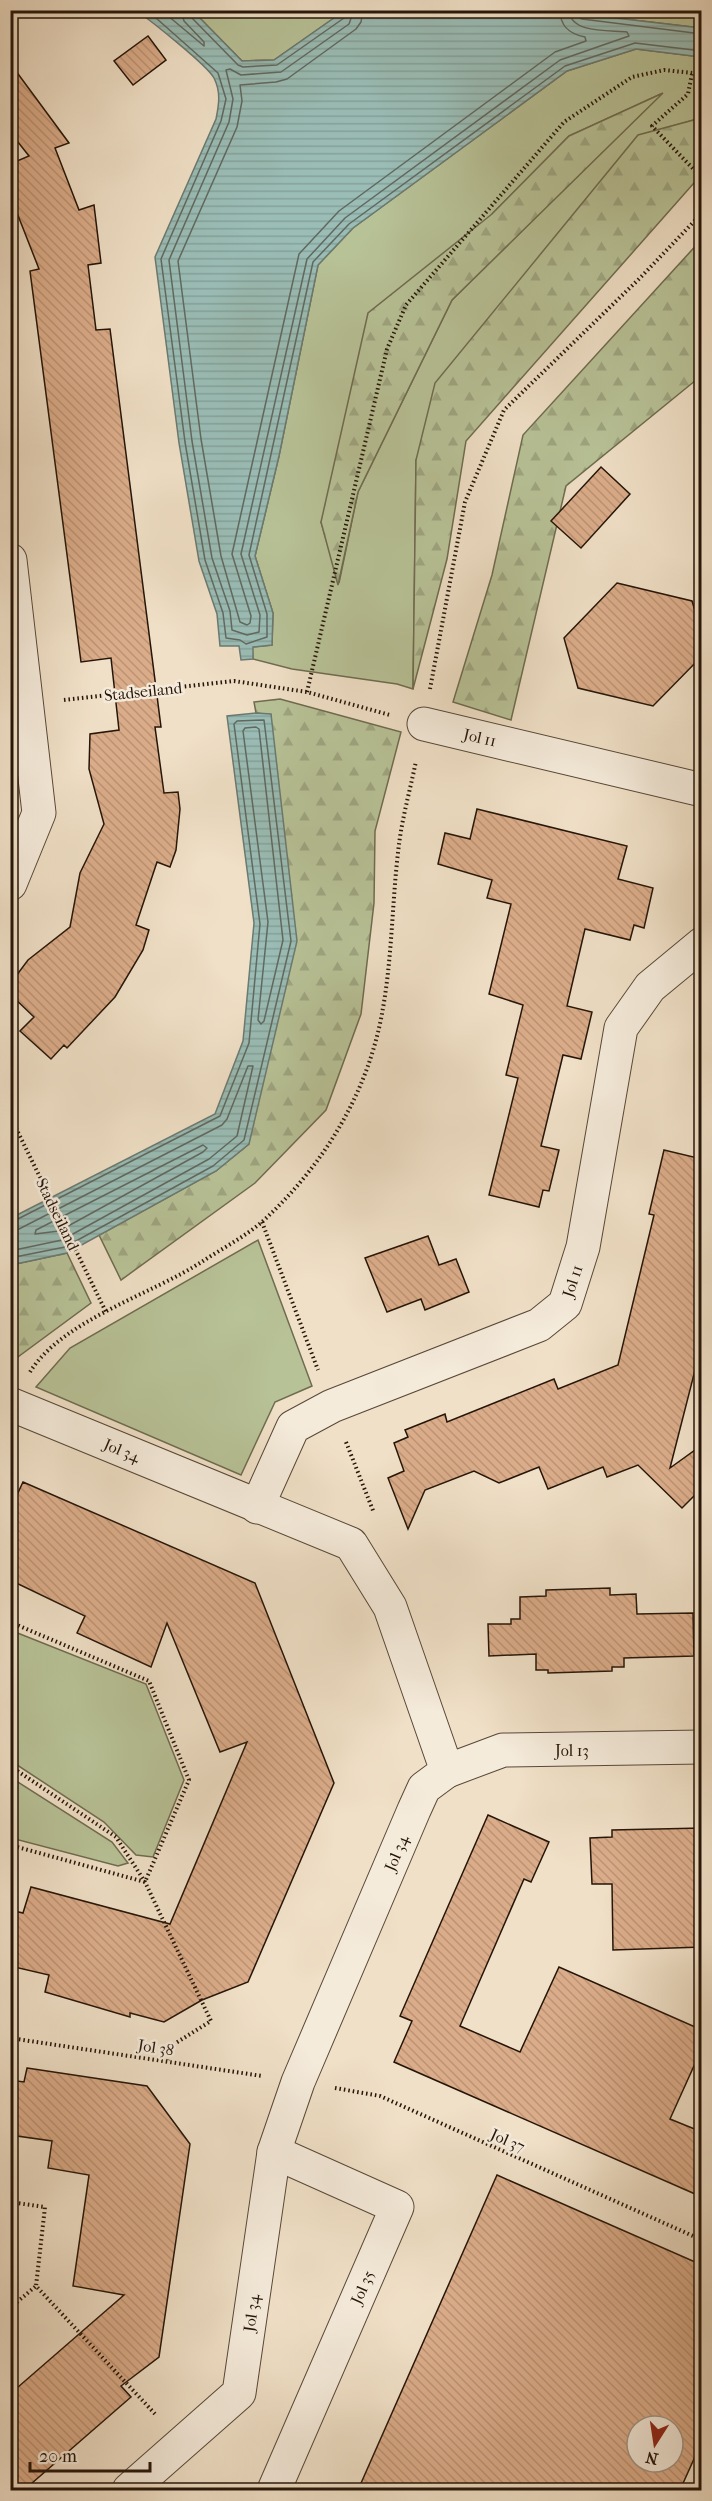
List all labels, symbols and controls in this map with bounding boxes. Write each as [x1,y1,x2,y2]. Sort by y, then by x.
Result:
street label: Stadseiland [103,678,183,705]
street label: Jol 11 [460,724,498,750]
street label: Stadseiland [32,1175,83,1254]
street label: Jol 11 [558,1263,587,1302]
street label: Jol 34 [99,1434,143,1467]
street label: Jol 13 [553,1741,589,1760]
street label: Jol 34 [380,1832,413,1876]
street label: Jol 38 [135,2035,175,2060]
street label: Jol 37 [486,2124,528,2157]
street label: Jol 35 [346,2267,378,2309]
street label: Jol 34 [239,2293,264,2335]
north arrow [625,2414,685,2474]
scale bar [30,2435,150,2473]
text: 20 m [39,2446,77,2467]
text: N [643,2447,660,2469]

